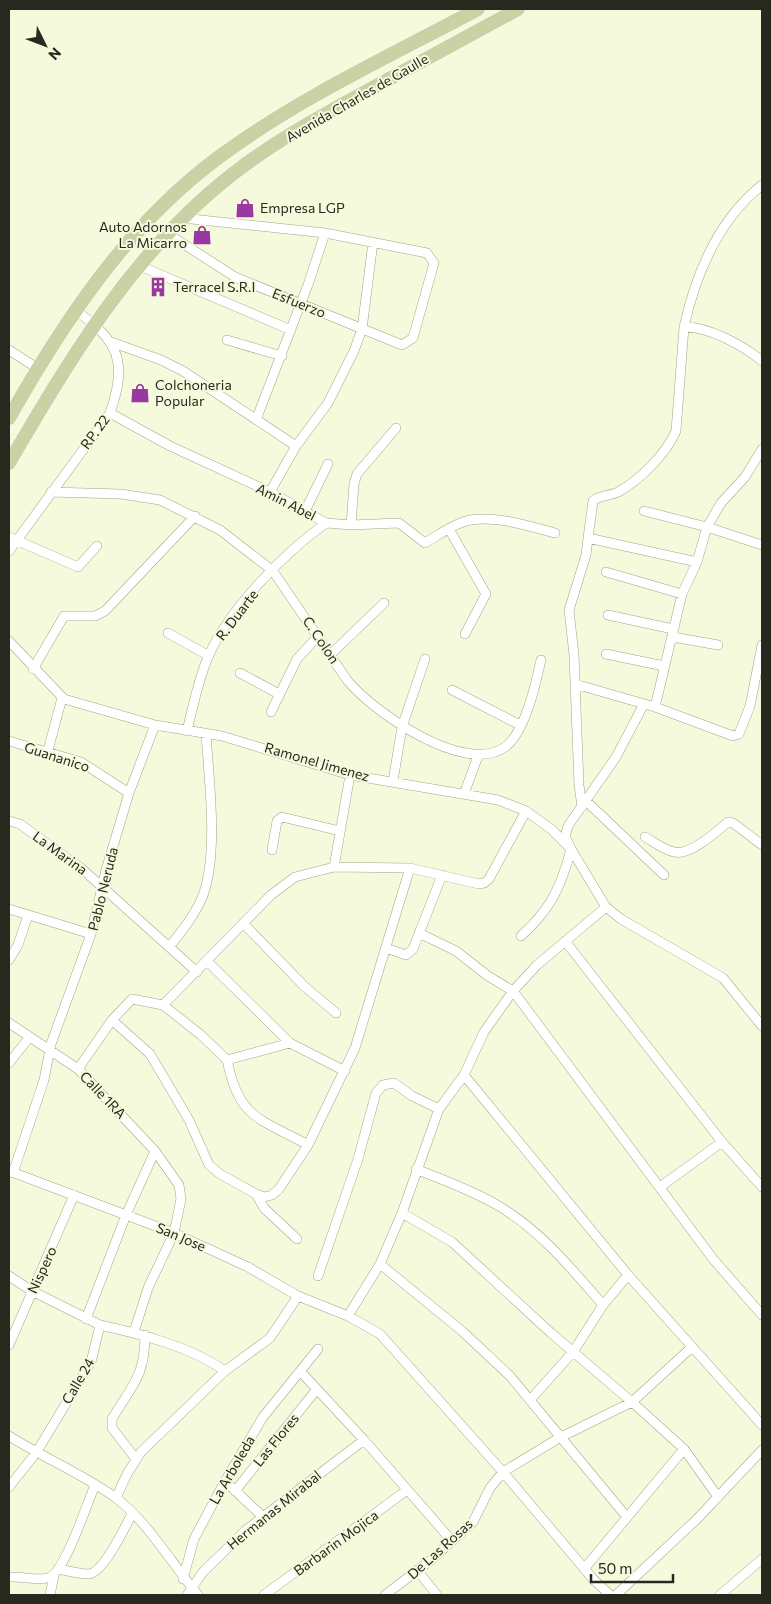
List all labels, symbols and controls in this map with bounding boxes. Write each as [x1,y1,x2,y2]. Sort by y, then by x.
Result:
north arrow [20,20,70,70]
text: N [45,44,65,64]
street label: Avenida Charles de Gaulle [282,50,431,145]
shop icon: Empresa LGP [234,197,256,219]
place label: Empresa LGP [260,199,345,216]
place label: Auto Adornos La Micarro [99,218,187,251]
shop icon: Auto Adornos La Micarro [191,224,213,246]
building icon: Terracel S.R.I [147,276,169,298]
place label: Terracel S.R.I [173,278,255,295]
street label: Esfuerzo [270,284,328,321]
place label: Colchoneria Popular [155,376,232,409]
shop icon: Colchoneria Popular [129,382,151,404]
street label: RP. 22 [76,411,113,452]
street label: Amin Abel [253,479,319,524]
street label: R. Duarte [212,586,261,644]
street label: C. Colon [299,613,343,667]
street label: Guananico [22,738,92,775]
street label: Ramonel Jimenez [263,738,372,785]
street label: La Marina [30,827,91,878]
street label: Pablo Neruda [84,845,121,933]
street label: Calle 1RA [77,1067,130,1122]
street label: San Jose [154,1218,209,1255]
street label: Nispero [23,1244,60,1296]
street label: Calle 24 [58,1354,98,1407]
street label: Las Flores [249,1410,302,1470]
street label: La Arboleda [205,1432,258,1507]
street label: Hermanas Mirabal [223,1466,324,1553]
street label: Barbarin Mojica [290,1506,381,1579]
street label: De Las Rosas [404,1515,476,1582]
scale bar [591,1552,674,1584]
text: 50 m [598,1559,632,1577]

